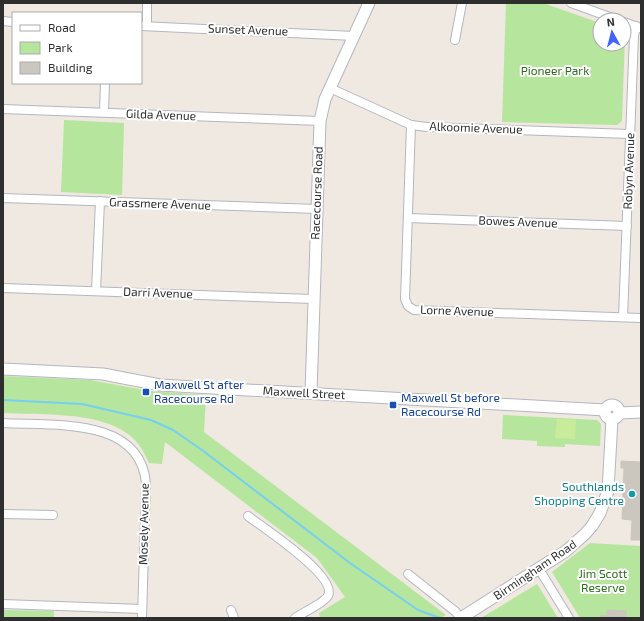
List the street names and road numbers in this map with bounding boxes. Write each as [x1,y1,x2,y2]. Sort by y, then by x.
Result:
street label: Sunset Avenue [208,21,288,37]
street label: Gilda Avenue [126,106,196,122]
street label: Alkoomie Avenue [429,118,523,136]
street label: Robyn Avenue [620,132,636,210]
street label: Racecourse Road [307,146,325,240]
street label: Grassmere Avenue [109,194,211,212]
street label: Bowes Avenue [478,213,558,229]
street label: Darri Avenue [123,284,193,300]
street label: Lorne Avenue [420,302,494,318]
street label: Maxwell Street [262,383,346,401]
street label: Mosely Avenue [135,483,151,565]
street label: Birmingham Road [490,536,578,602]

